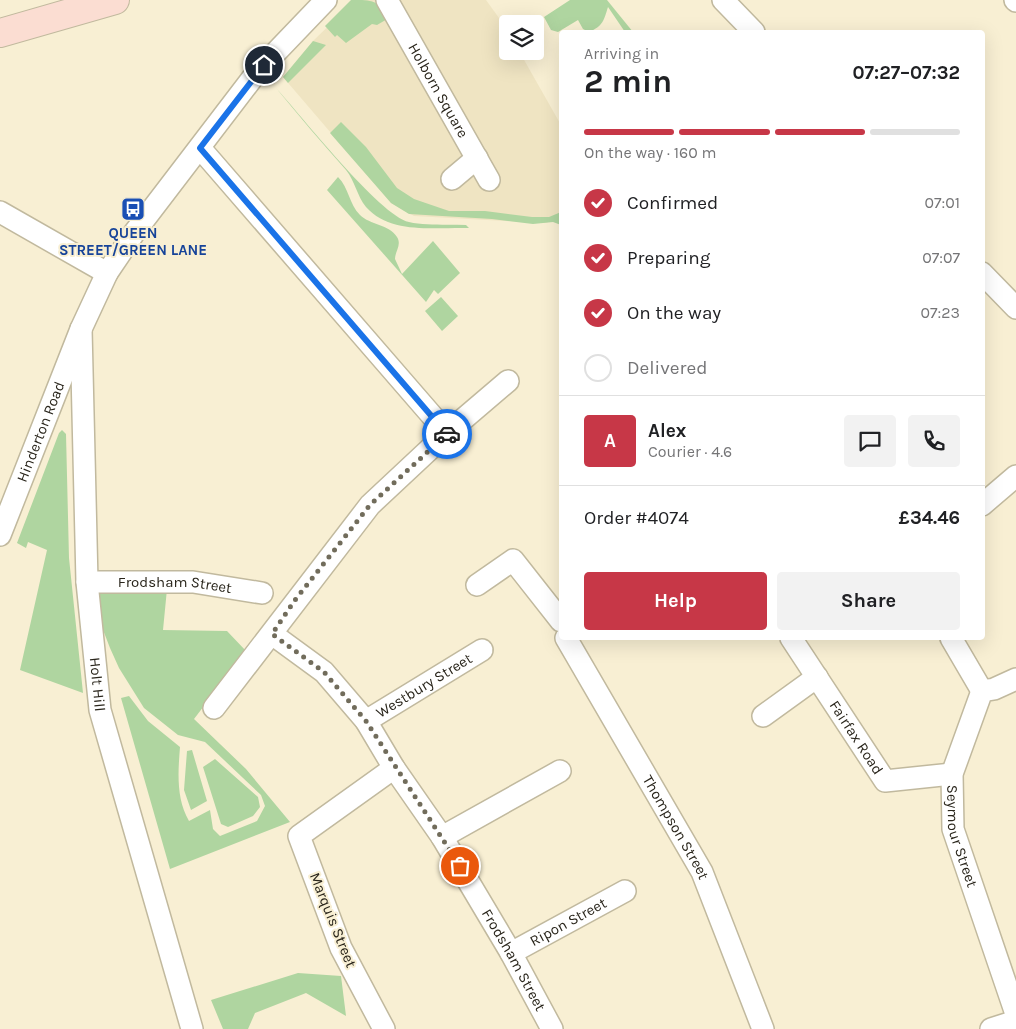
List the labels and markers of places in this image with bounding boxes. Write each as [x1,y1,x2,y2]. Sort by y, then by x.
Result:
pin [243,44,285,86]
bus stop icon: QUEEN STREET/GREEN LANE [120,196,146,222]
place label: QUEEN STREET/GREEN LANE [59,224,207,259]
pin [439,845,481,887]

